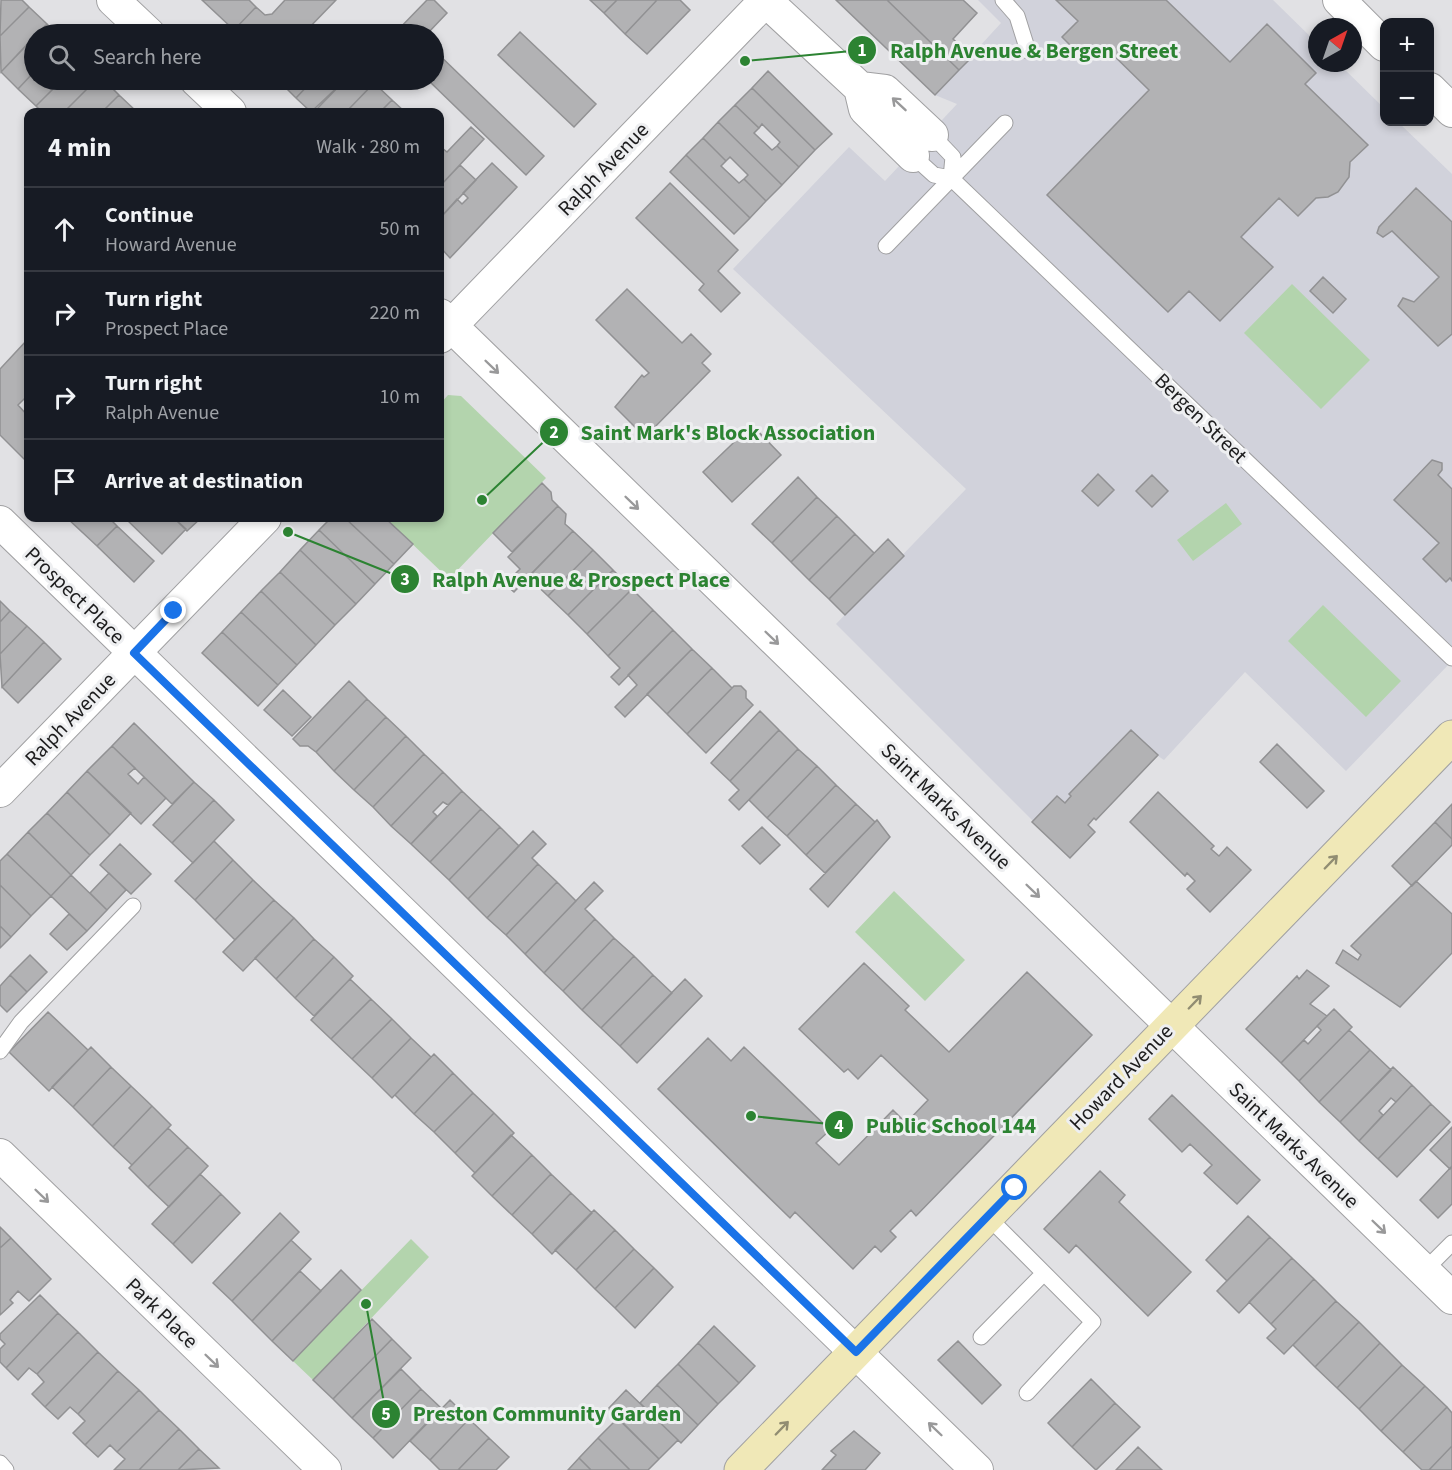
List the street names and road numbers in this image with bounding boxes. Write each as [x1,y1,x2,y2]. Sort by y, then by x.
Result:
street label: Ralph Avenue [551,115,655,223]
street label: Bergen Street [1148,366,1254,470]
street label: Prospect Place [18,539,132,651]
street label: Ralph Avenue [18,665,122,773]
street label: Saint Marks Avenue [874,736,1018,876]
street label: Howard Avenue [1062,1017,1180,1137]
street label: Saint Marks Avenue [1222,1075,1366,1215]
street label: Park Place [119,1271,205,1355]

